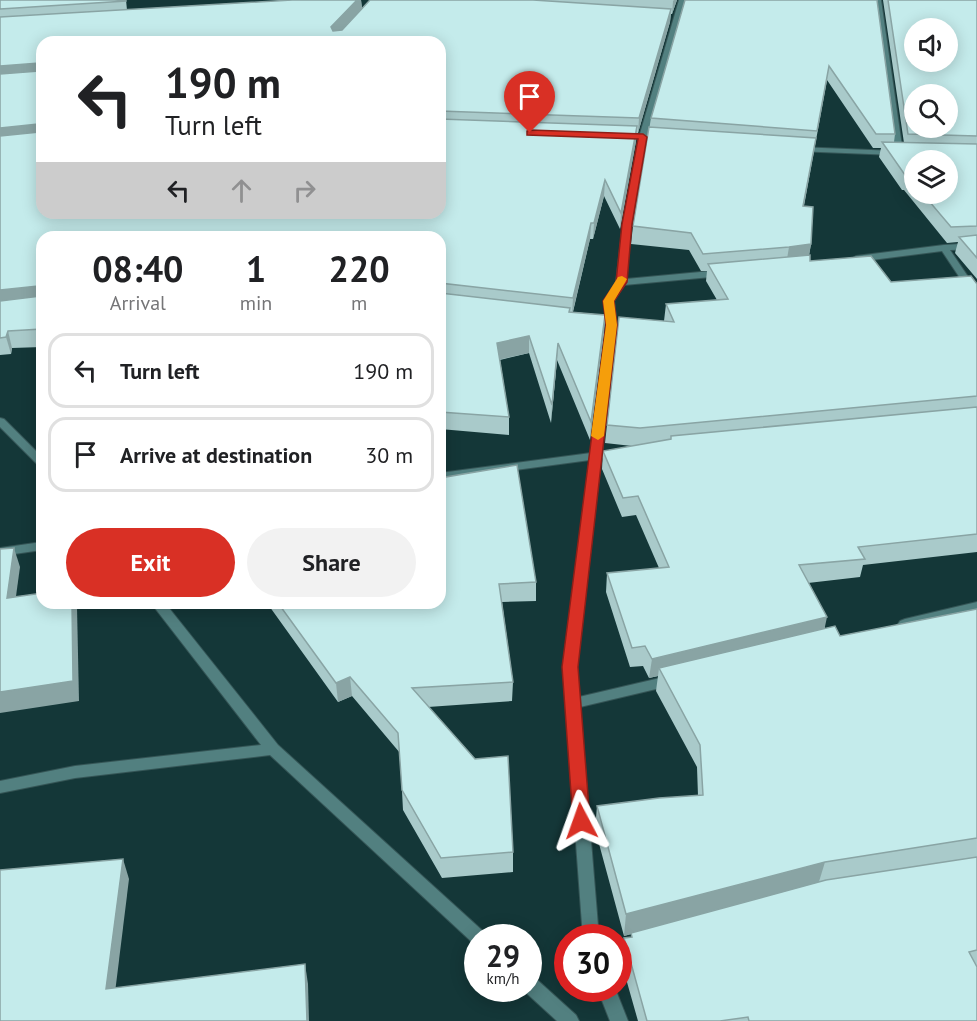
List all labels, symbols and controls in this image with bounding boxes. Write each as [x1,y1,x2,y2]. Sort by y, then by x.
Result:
map controls [904,18,958,204]
button: sound [904,18,958,72]
text: 190 m [165,55,281,110]
icon: left [66,60,144,138]
pin [504,71,555,133]
icon: arrive [513,80,546,113]
button: search [904,84,958,138]
text: Turn left [165,108,262,142]
button: layers [904,150,958,204]
icon: left [162,174,195,207]
icon: ahead [225,174,258,207]
icon: right [288,174,321,207]
text: 08:40 [92,245,184,292]
text: 1 [246,245,266,292]
text: 220 [329,245,390,292]
text: Arrival [110,290,166,316]
text: min [240,290,272,316]
text: m [351,290,367,316]
icon: left [69,354,102,387]
text: Turn left [120,357,200,385]
text: 190 m [353,357,413,385]
icon: arrive [69,438,102,471]
text: Arrive at destination [120,441,312,469]
text: 30 m [365,441,413,469]
button: Exit [66,528,235,597]
button: Share [247,528,416,597]
position arrow [549,789,613,853]
speed limit sign: 30 [554,924,632,1002]
text: 29 [486,936,520,975]
text: km/h [487,969,519,988]

